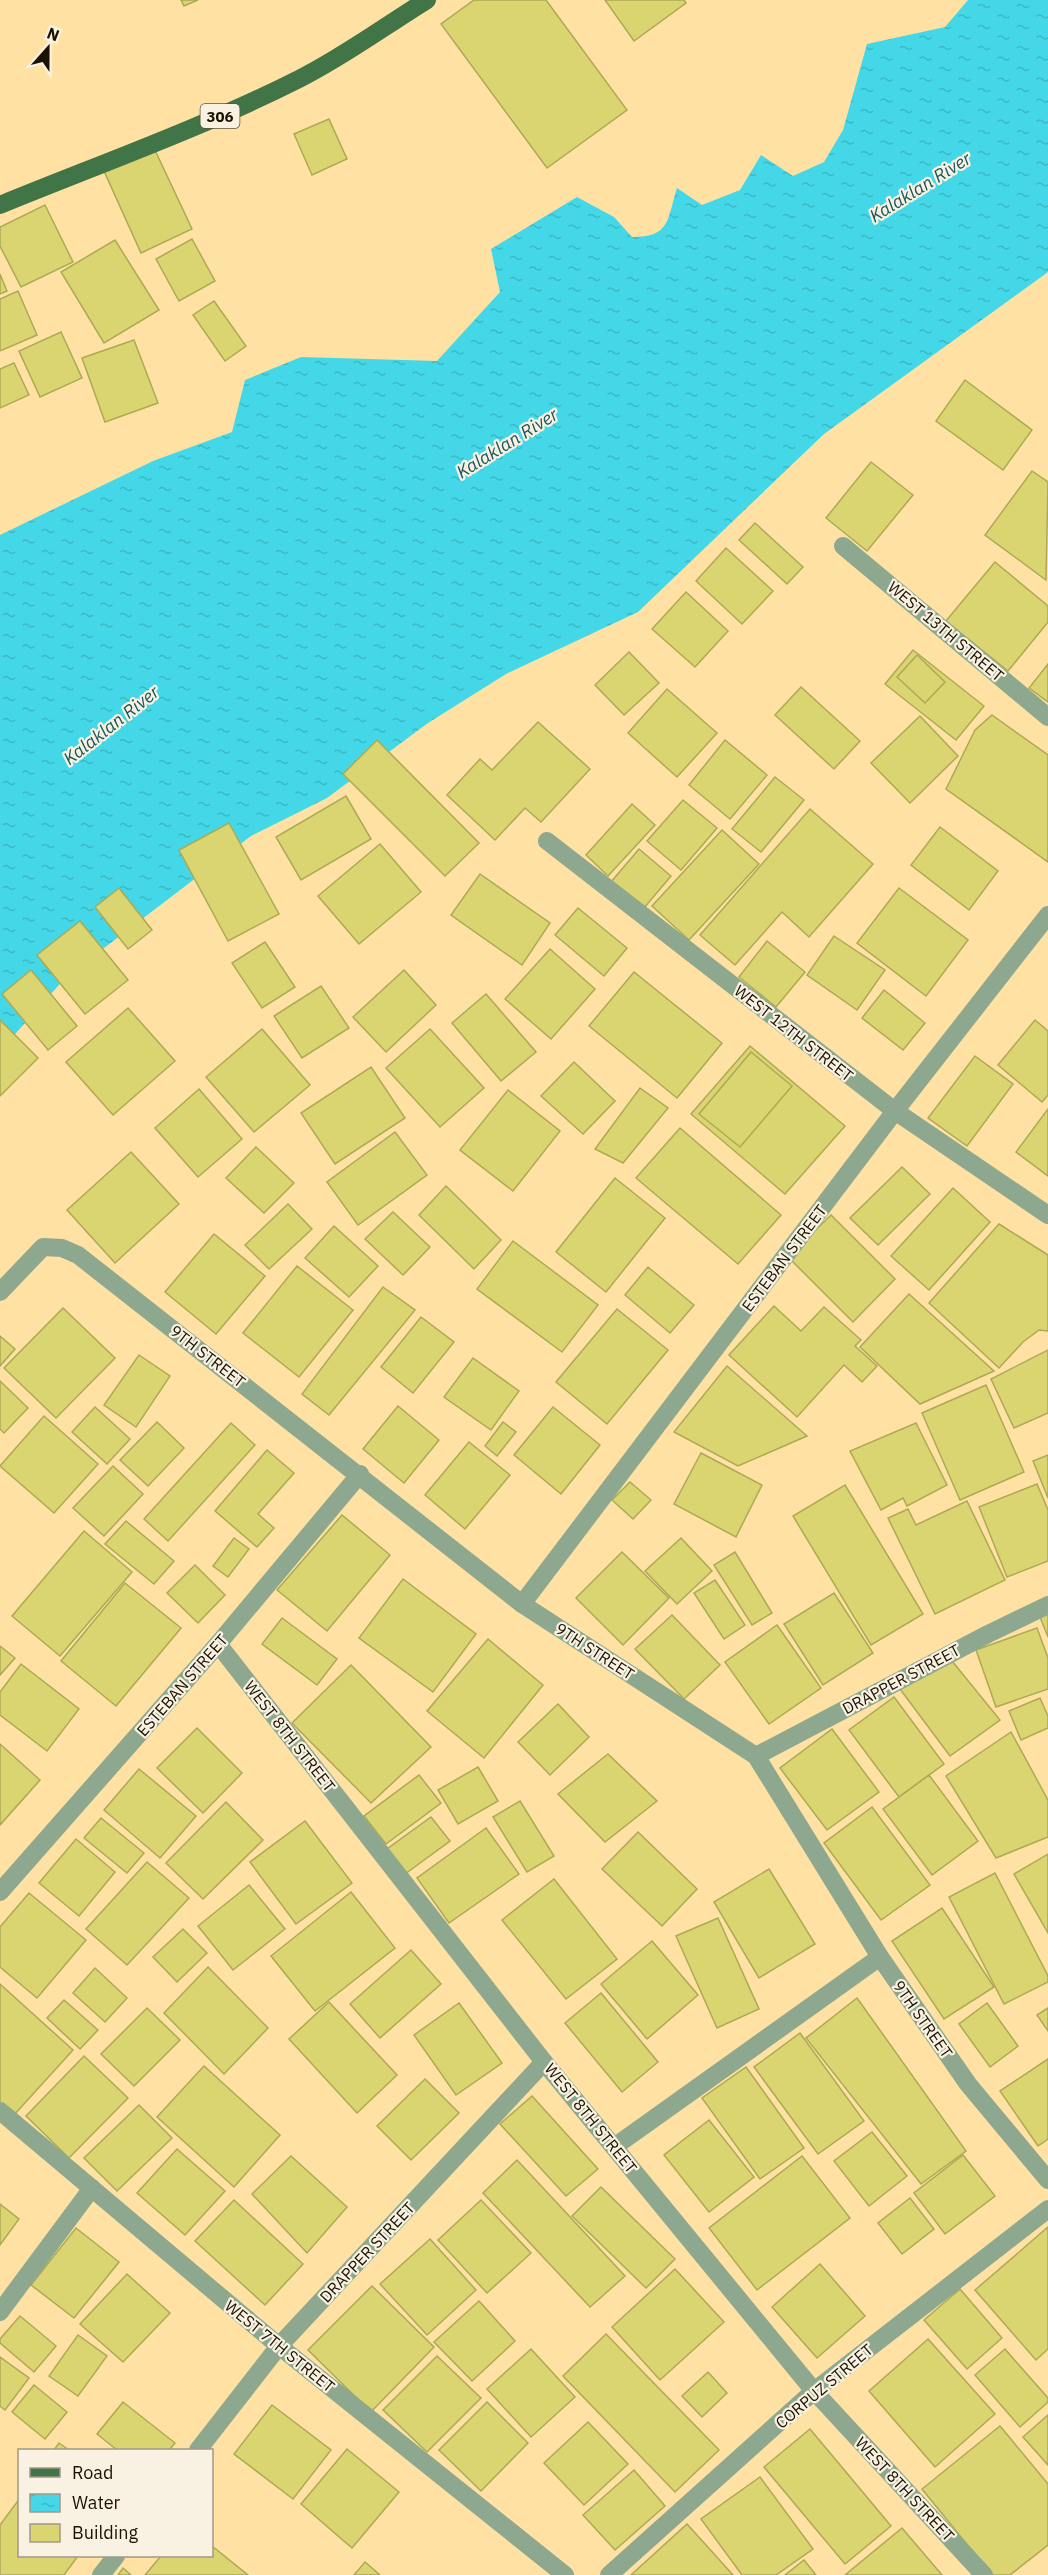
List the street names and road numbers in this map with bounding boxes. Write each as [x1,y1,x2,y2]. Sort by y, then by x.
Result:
road number: 306 [200,104,240,128]
street label: WEST 13TH STREET [884,577,1008,685]
street label: WEST 12TH STREET [731,980,857,1086]
street label: ESTEBAN STREET [737,1201,831,1315]
street label: 9TH STREET [166,1320,250,1392]
street label: 9TH STREET [552,1618,638,1684]
street label: ESTEBAN STREET [132,1630,232,1740]
street label: DRAPPER STREET [839,1640,963,1718]
street label: WEST 8TH STREET [240,1676,340,1796]
street label: 9TH STREET [889,1976,957,2062]
street label: WEST 8TH STREET [541,2059,641,2177]
street label: DRAPPER STREET [315,2198,419,2306]
street label: WEST 7TH STREET [221,2296,339,2396]
street label: CORPUZ STREET [771,2339,877,2433]
street label: WEST 8TH STREET [851,2433,959,2545]

